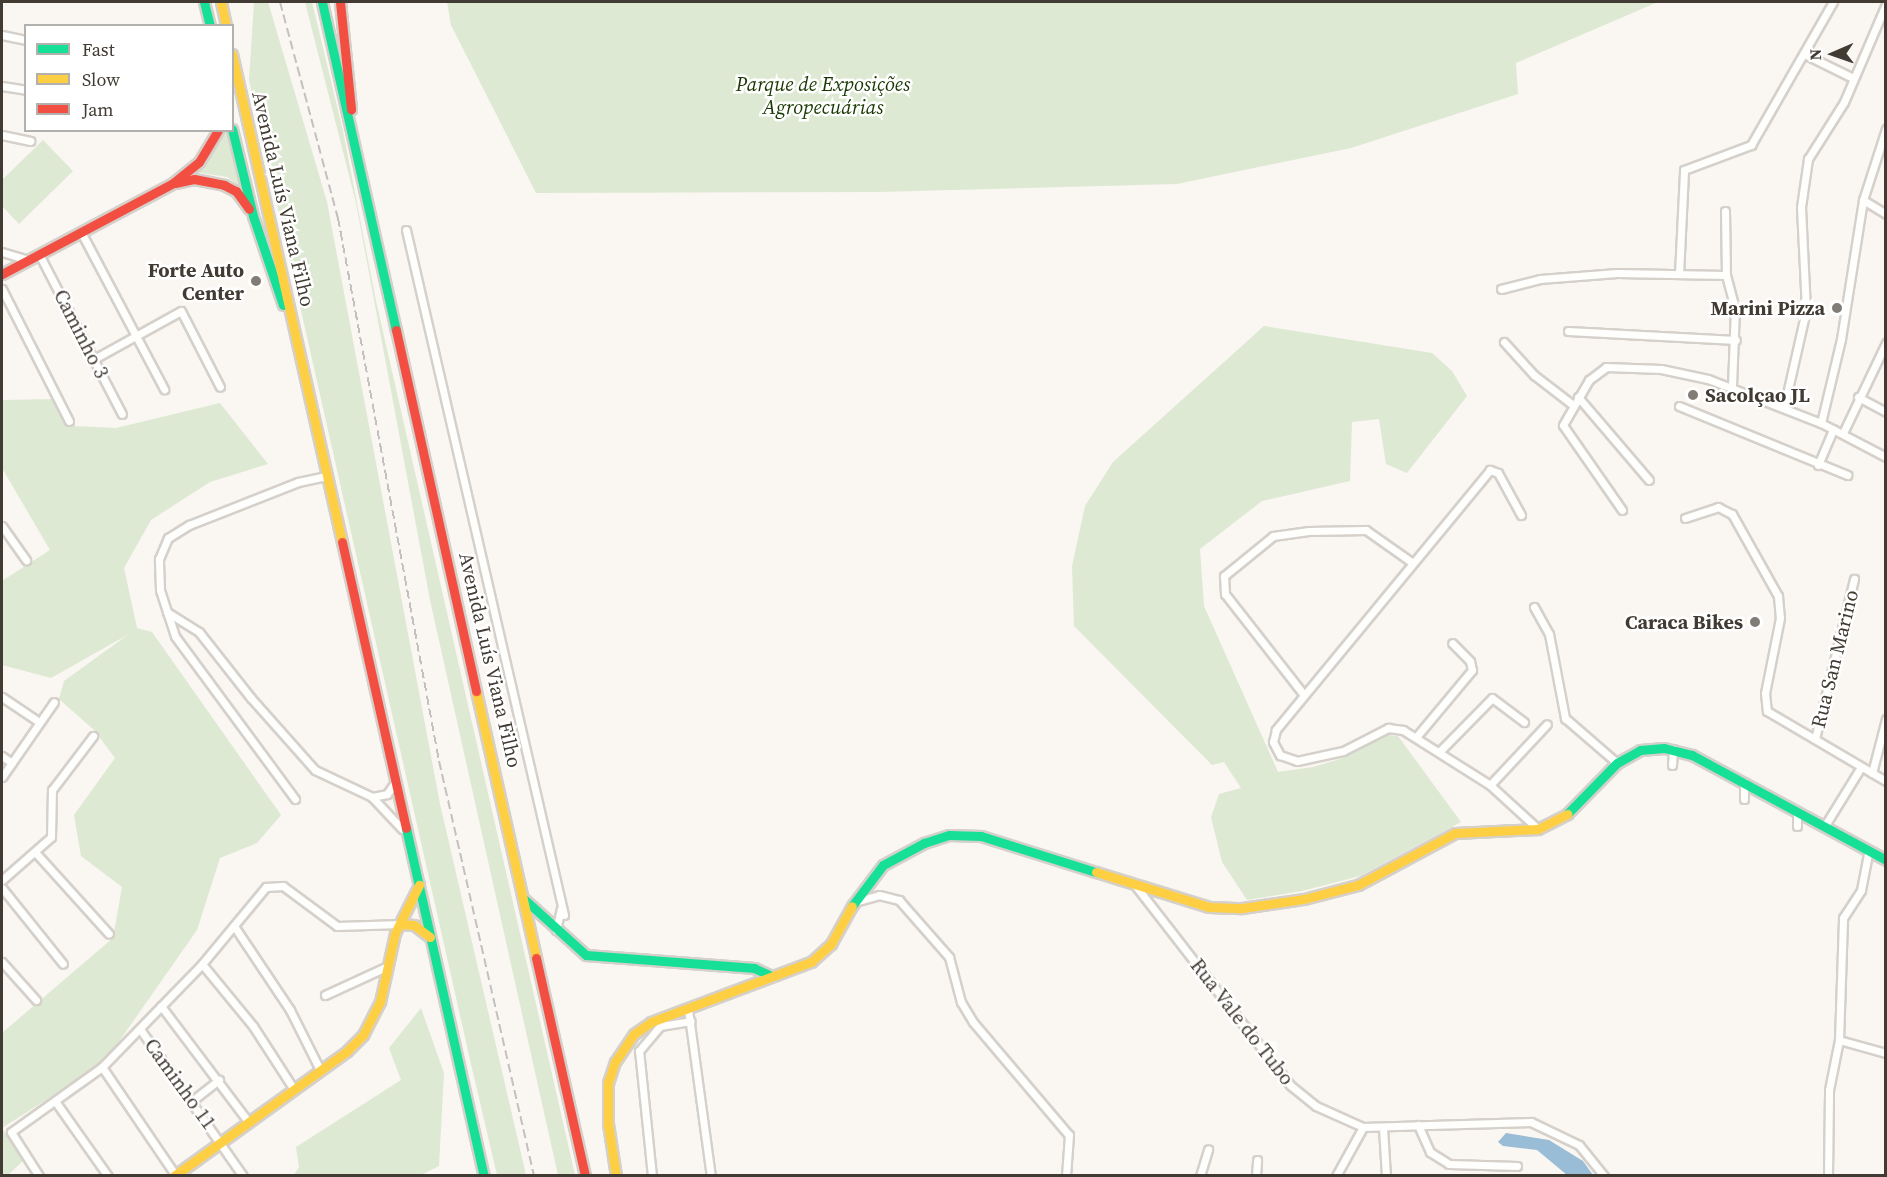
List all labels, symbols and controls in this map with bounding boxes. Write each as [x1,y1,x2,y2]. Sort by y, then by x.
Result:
legend [24,24,234,132]
north arrow [1803,24,1863,84]
text: Fast [82,37,115,62]
text: N [1804,48,1826,61]
text: Slow [82,67,120,92]
park label: Parque de Exposições Agropecuárias [736,73,910,120]
street label: Avenida Luís Viana Filho [246,89,320,309]
text: Jam [82,97,114,122]
place label: Forte Auto Center [148,258,244,305]
marker: Forte Auto Center [249,274,263,288]
street label: Caminho 3 [48,286,114,382]
place label: Marini Pizza [1711,296,1825,320]
marker: Marini Pizza [1830,301,1844,315]
place label: Sacolçao JL [1705,383,1810,407]
marker: Sacolçao JL [1686,388,1700,402]
street label: Avenida Luís Viana Filho [453,550,527,770]
street label: Rua San Marino [1806,587,1864,731]
place label: Caraca Bikes [1625,610,1743,634]
marker: Caraca Bikes [1748,615,1762,629]
street label: Rua Vale do Tubo [1185,954,1299,1090]
street label: Caminho 11 [139,1034,221,1134]

